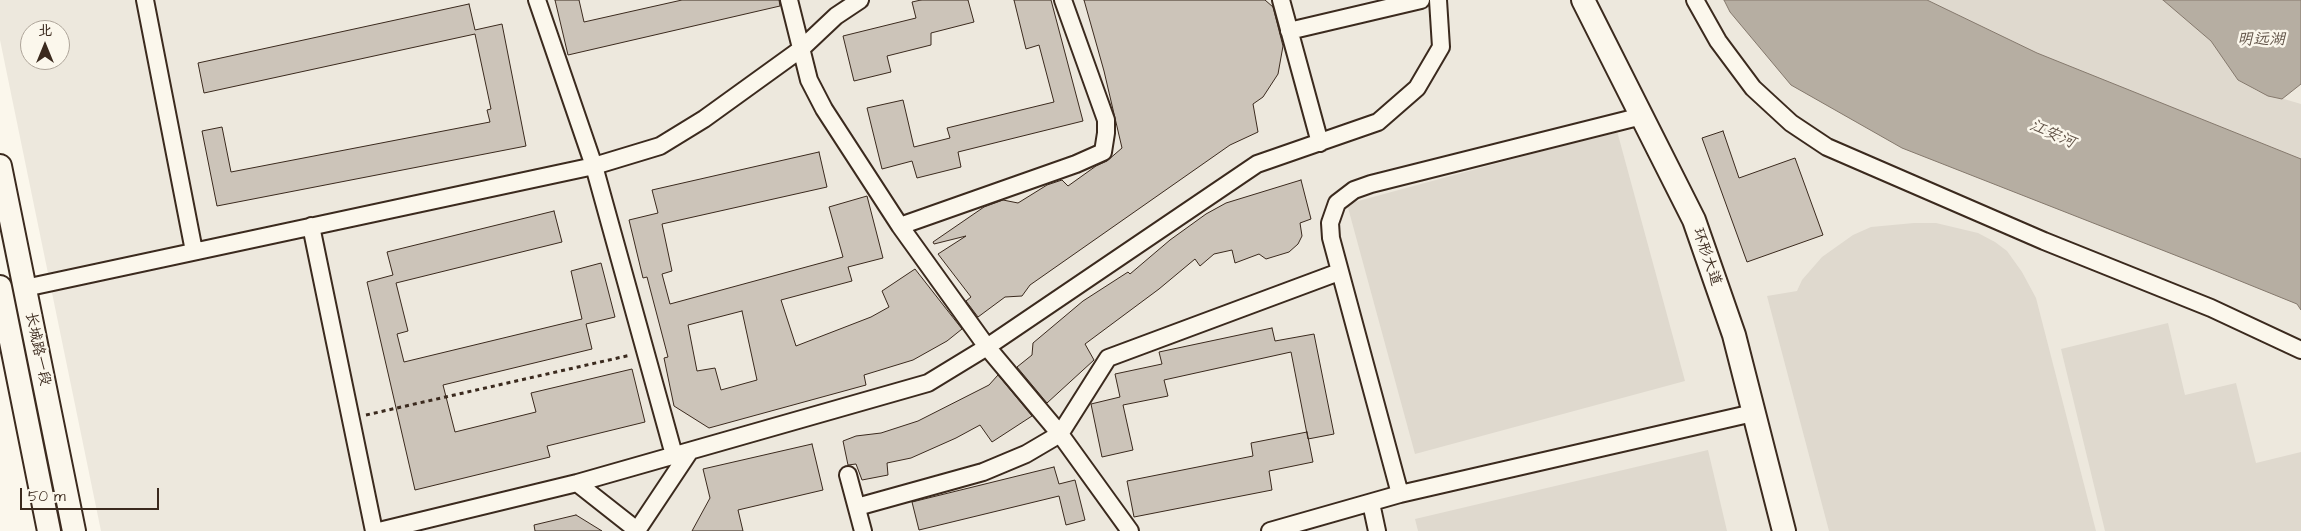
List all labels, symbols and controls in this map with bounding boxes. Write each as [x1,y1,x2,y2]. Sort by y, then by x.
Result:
north arrow [20,20,70,70]
text: 北 [38,21,52,41]
water label: 明远湖 [2237,31,2285,51]
water label: 江安河 [2026,116,2078,154]
street label: 环形大道 [1688,226,1724,288]
street label: 长城路一段 [20,310,54,388]
scale bar [22,478,161,510]
text: 50 m [28,486,66,507]

